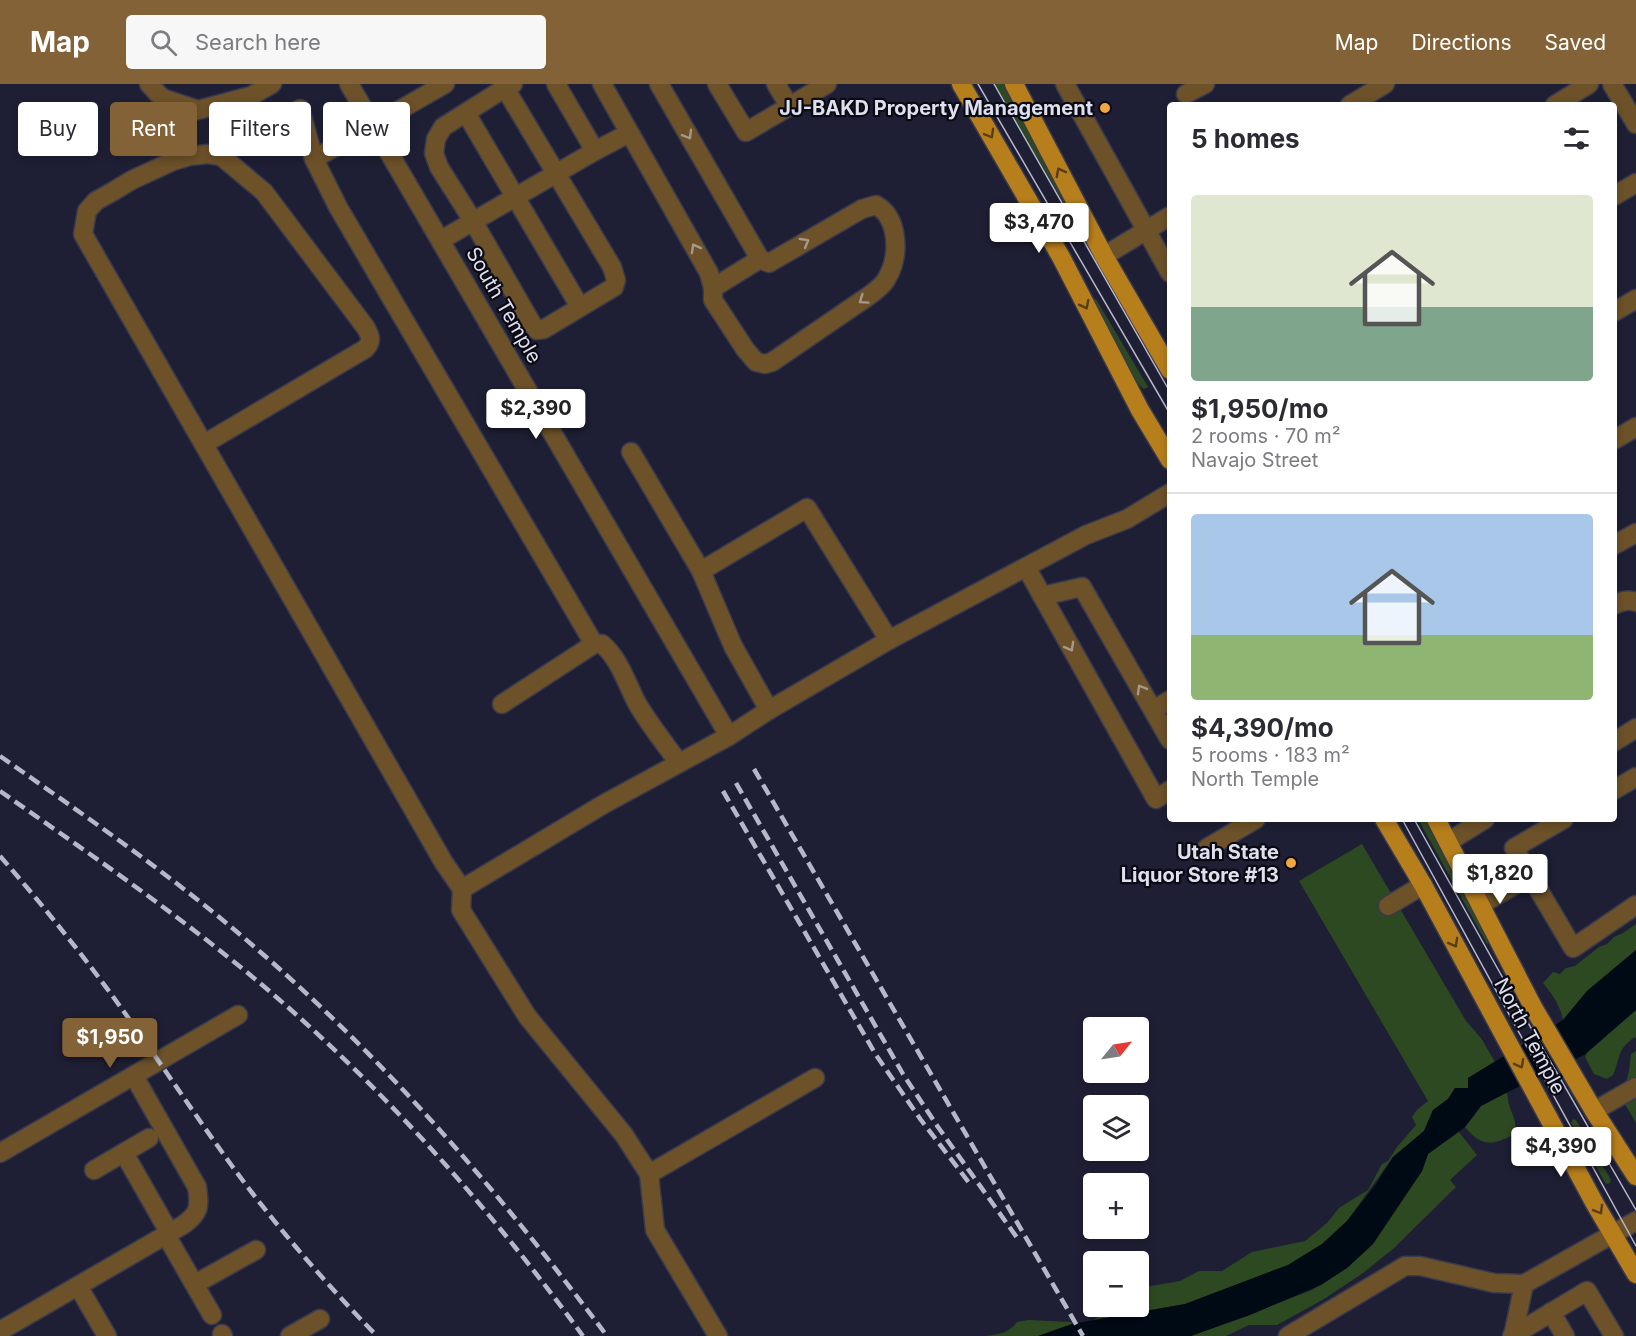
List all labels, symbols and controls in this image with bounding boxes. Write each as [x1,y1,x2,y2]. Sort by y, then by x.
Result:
search box [126,15,546,69]
text: Map [30,25,90,59]
icon: search [147,26,180,59]
text: Search here [195,29,321,55]
text: Map [1335,30,1378,55]
text: Directions [1411,30,1512,55]
text: Saved [1545,30,1606,55]
place label: JJ-BAKD Property Management [779,96,1093,120]
marker: JJ-BAKD Property Management [1098,101,1112,115]
chip: Buy [18,102,98,156]
chip: Rent [110,102,197,156]
chip: Filters [209,102,311,156]
chip: New [323,102,410,156]
icon: filters [1560,122,1593,155]
text: 5 homes [1191,123,1300,154]
one-way arrow [681,128,693,139]
one-way arrow [983,128,995,138]
one-way arrow [1056,168,1068,179]
pin: $3,470 [990,203,1088,254]
text: $3,470 [1004,210,1074,234]
icon: home [1338,234,1446,342]
one-way arrow [799,238,809,249]
street label: South Temple [461,243,547,367]
one-way arrow [690,244,702,255]
one-way arrow [859,293,870,304]
one-way arrow [1078,298,1090,309]
pin: $2,390 [487,389,585,440]
text: $1,950/mo [1191,393,1328,424]
text: $2,390 [500,396,572,420]
text: 2 rooms · 70 m² [1191,424,1341,448]
text: Navajo Street [1191,448,1318,472]
icon: home [1338,553,1446,661]
one-way arrow [1063,641,1075,651]
one-way arrow [1136,685,1148,695]
text: $4,390/mo [1191,712,1334,743]
text: 5 rooms · 183 m² [1191,743,1350,767]
text: North Temple [1191,767,1319,791]
place label: Utah State Liquor Store #13 [1121,840,1279,887]
pin: $1,820 [1451,854,1549,905]
marker: Utah State Liquor Store #13 [1284,856,1298,870]
text: $1,820 [1467,861,1533,885]
one-way arrow [1447,937,1458,947]
street label: North Temple [1489,974,1571,1098]
north arrow [1083,1017,1149,1083]
map controls [1083,1017,1149,1317]
pin: $1,950 [61,1018,159,1069]
text: $1,950 [76,1025,144,1049]
one-way arrow [1513,1058,1524,1069]
button: layers [1083,1095,1149,1161]
pin: $4,390 [1512,1127,1610,1178]
text: $4,390 [1525,1134,1597,1158]
button: + [1083,1173,1149,1239]
one-way arrow [1592,1204,1603,1214]
button: − [1083,1251,1149,1317]

